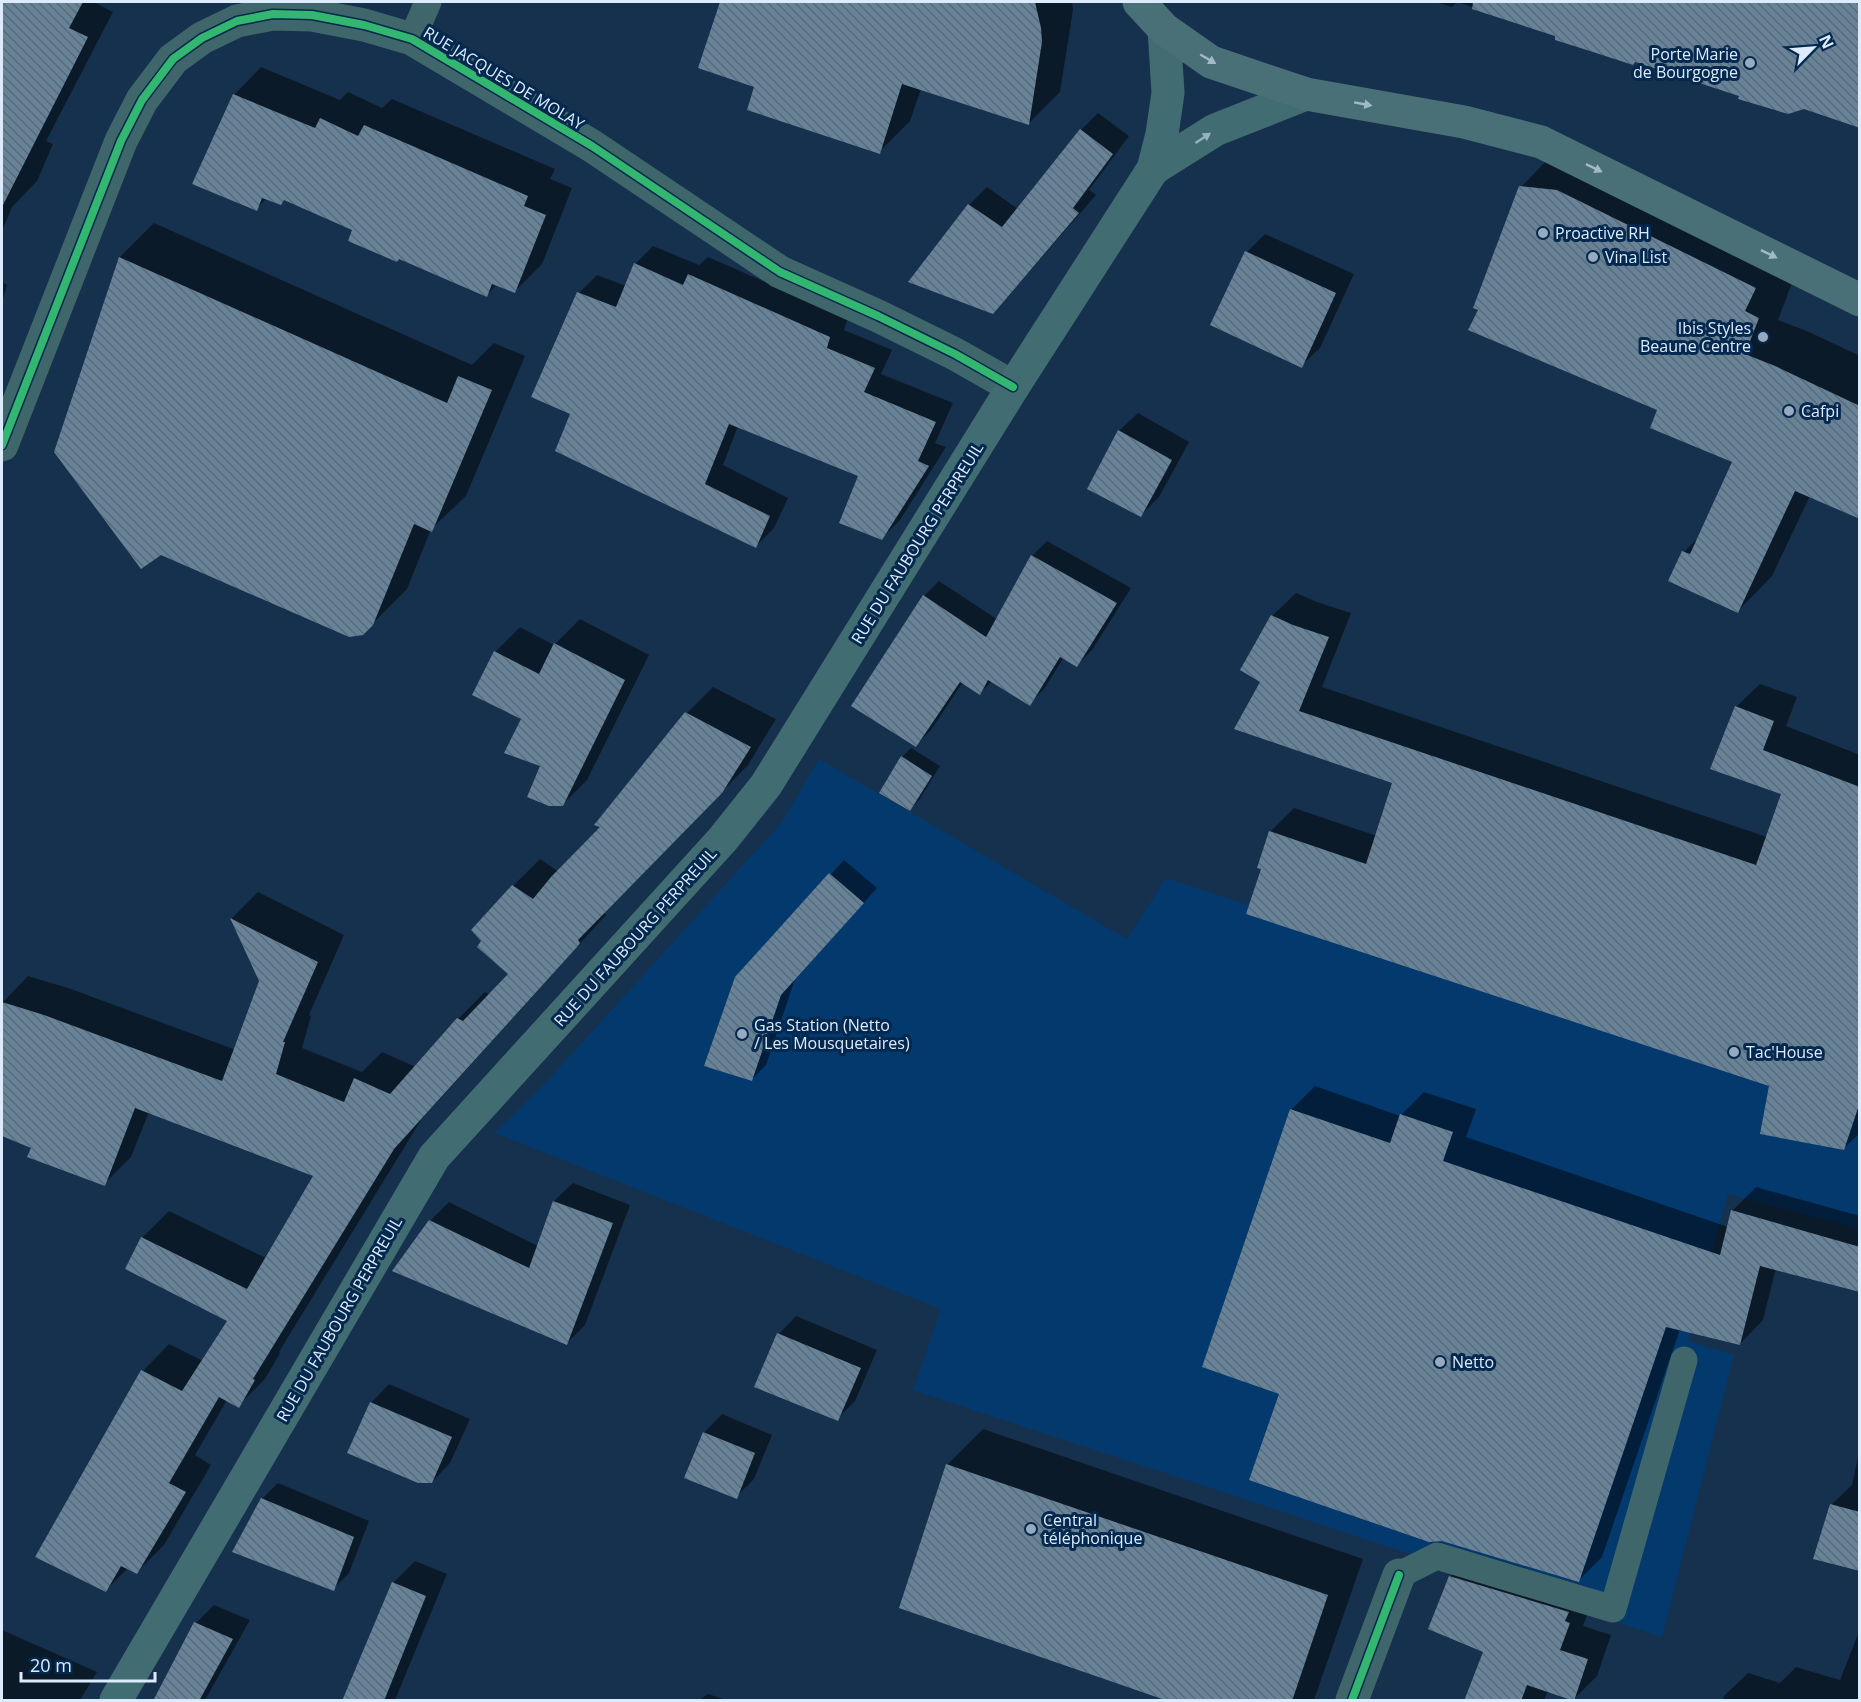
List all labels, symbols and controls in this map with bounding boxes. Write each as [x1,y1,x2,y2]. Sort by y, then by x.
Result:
north arrow [1783,18,1843,78]
street label: RUE JACQUES DE MOLAY [420,21,589,135]
text: N [1814,31,1839,52]
place label: Porte Marie de Bourgogne [1633,43,1738,83]
one-way arrow [1200,54,1217,64]
marker: Porte Marie de Bourgogne [1743,56,1757,70]
one-way arrow [1354,100,1373,109]
one-way arrow [1194,132,1210,144]
one-way arrow [1585,163,1602,172]
place label: Proactive RH [1555,222,1650,244]
marker: Proactive RH [1536,226,1550,240]
place label: Vina List [1605,246,1667,268]
one-way arrow [1760,249,1777,259]
marker: Vina List [1586,250,1600,264]
place label: Ibis Styles Beaune Centre [1640,317,1751,357]
marker: Ibis Styles Beaune Centre [1756,330,1770,344]
place label: Cafpi [1801,400,1839,422]
marker: Cafpi [1782,404,1796,418]
street label: RUE DU FAUBOURG PERPREUIL [846,438,988,648]
street label: RUE DU FAUBOURG PERPREUIL [549,843,721,1031]
place label: Gas Station (Netto / Les Mousquetaires) [754,1014,910,1054]
marker: Gas Station (Netto / Les Mousquetaires) [735,1027,749,1041]
place label: Tac'House [1746,1041,1823,1063]
marker: Tac'House [1727,1045,1741,1059]
street label: RUE DU FAUBOURG PERPREUIL [271,1212,407,1426]
place label: Netto [1452,1351,1494,1373]
marker: Netto [1433,1355,1447,1369]
place label: Central téléphonique [1043,1509,1142,1549]
marker: Central téléphonique [1024,1522,1038,1536]
scale bar [21,1645,154,1683]
text: 20 m [30,1653,72,1677]

